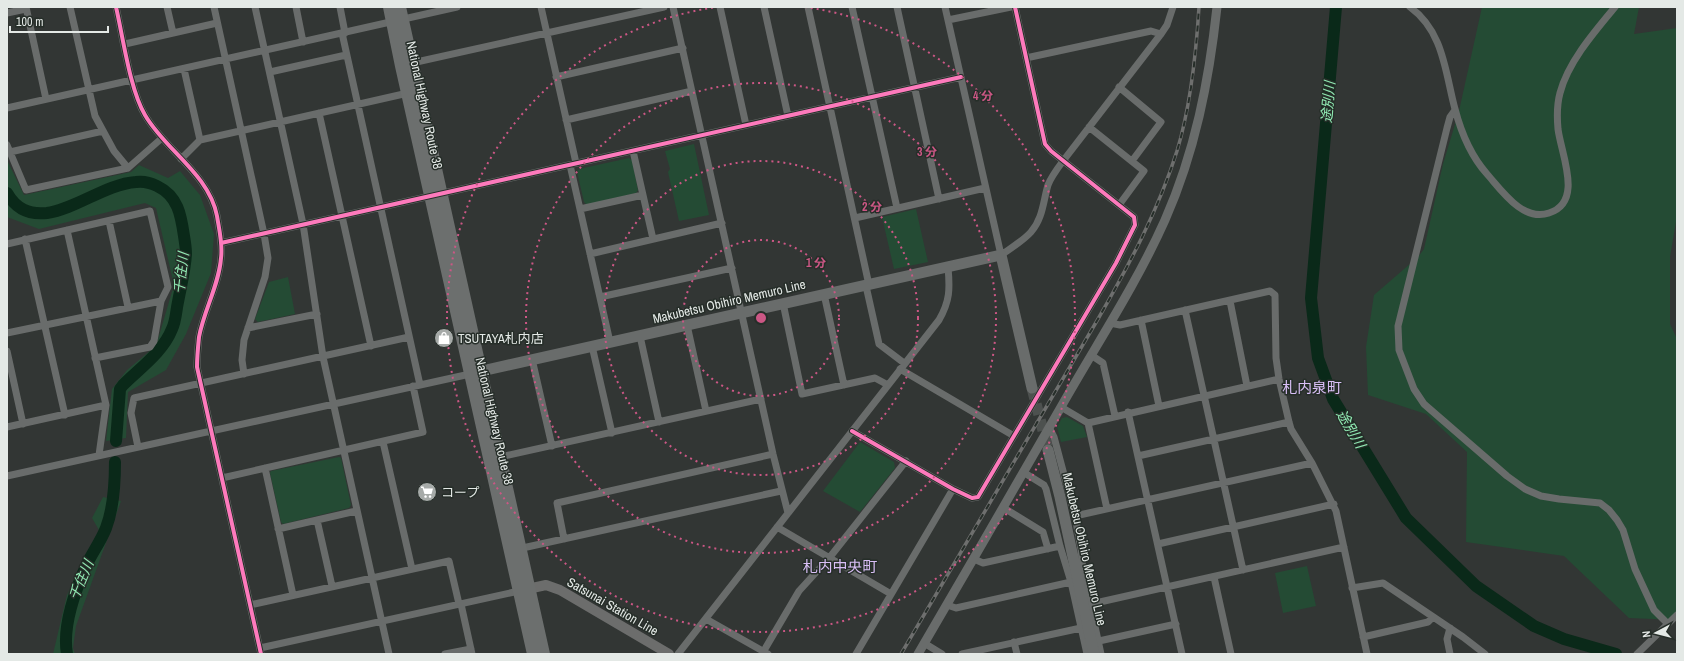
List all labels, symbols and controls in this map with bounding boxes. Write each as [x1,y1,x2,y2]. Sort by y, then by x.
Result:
scale bar [10,8,108,34]
text: 100 m [16,14,43,30]
street label: National Highway Route 38 [403,40,446,171]
water label: 途別川 [1317,78,1339,124]
text: 4 分 [973,88,993,104]
text: 3 分 [917,144,937,160]
text: 2 分 [862,199,882,215]
water label: 千住川 [170,249,193,295]
text: 1 分 [806,255,826,271]
street label: Makubetsu Obihiro Memuro Line [651,276,807,327]
centre of rings [754,311,768,325]
shop icon: TSUTAYA札内店 [433,327,455,349]
place label: TSUTAYA札内店 [458,330,544,347]
street label: National Highway Route 38 [472,356,517,487]
district label: 札内泉町 [1282,377,1342,398]
water label: 途別川 [1332,406,1371,453]
street label: Makubetsu Obihiro Memuro Line [1059,471,1110,627]
supermarket icon: コープ [416,481,438,503]
place label: コープ [441,484,479,501]
water label: 千住川 [65,555,98,603]
district label: 札内中央町 [802,556,878,577]
street label: Satsunai Station Line [564,573,661,639]
north arrow [1636,613,1676,653]
text: N [1639,630,1653,638]

